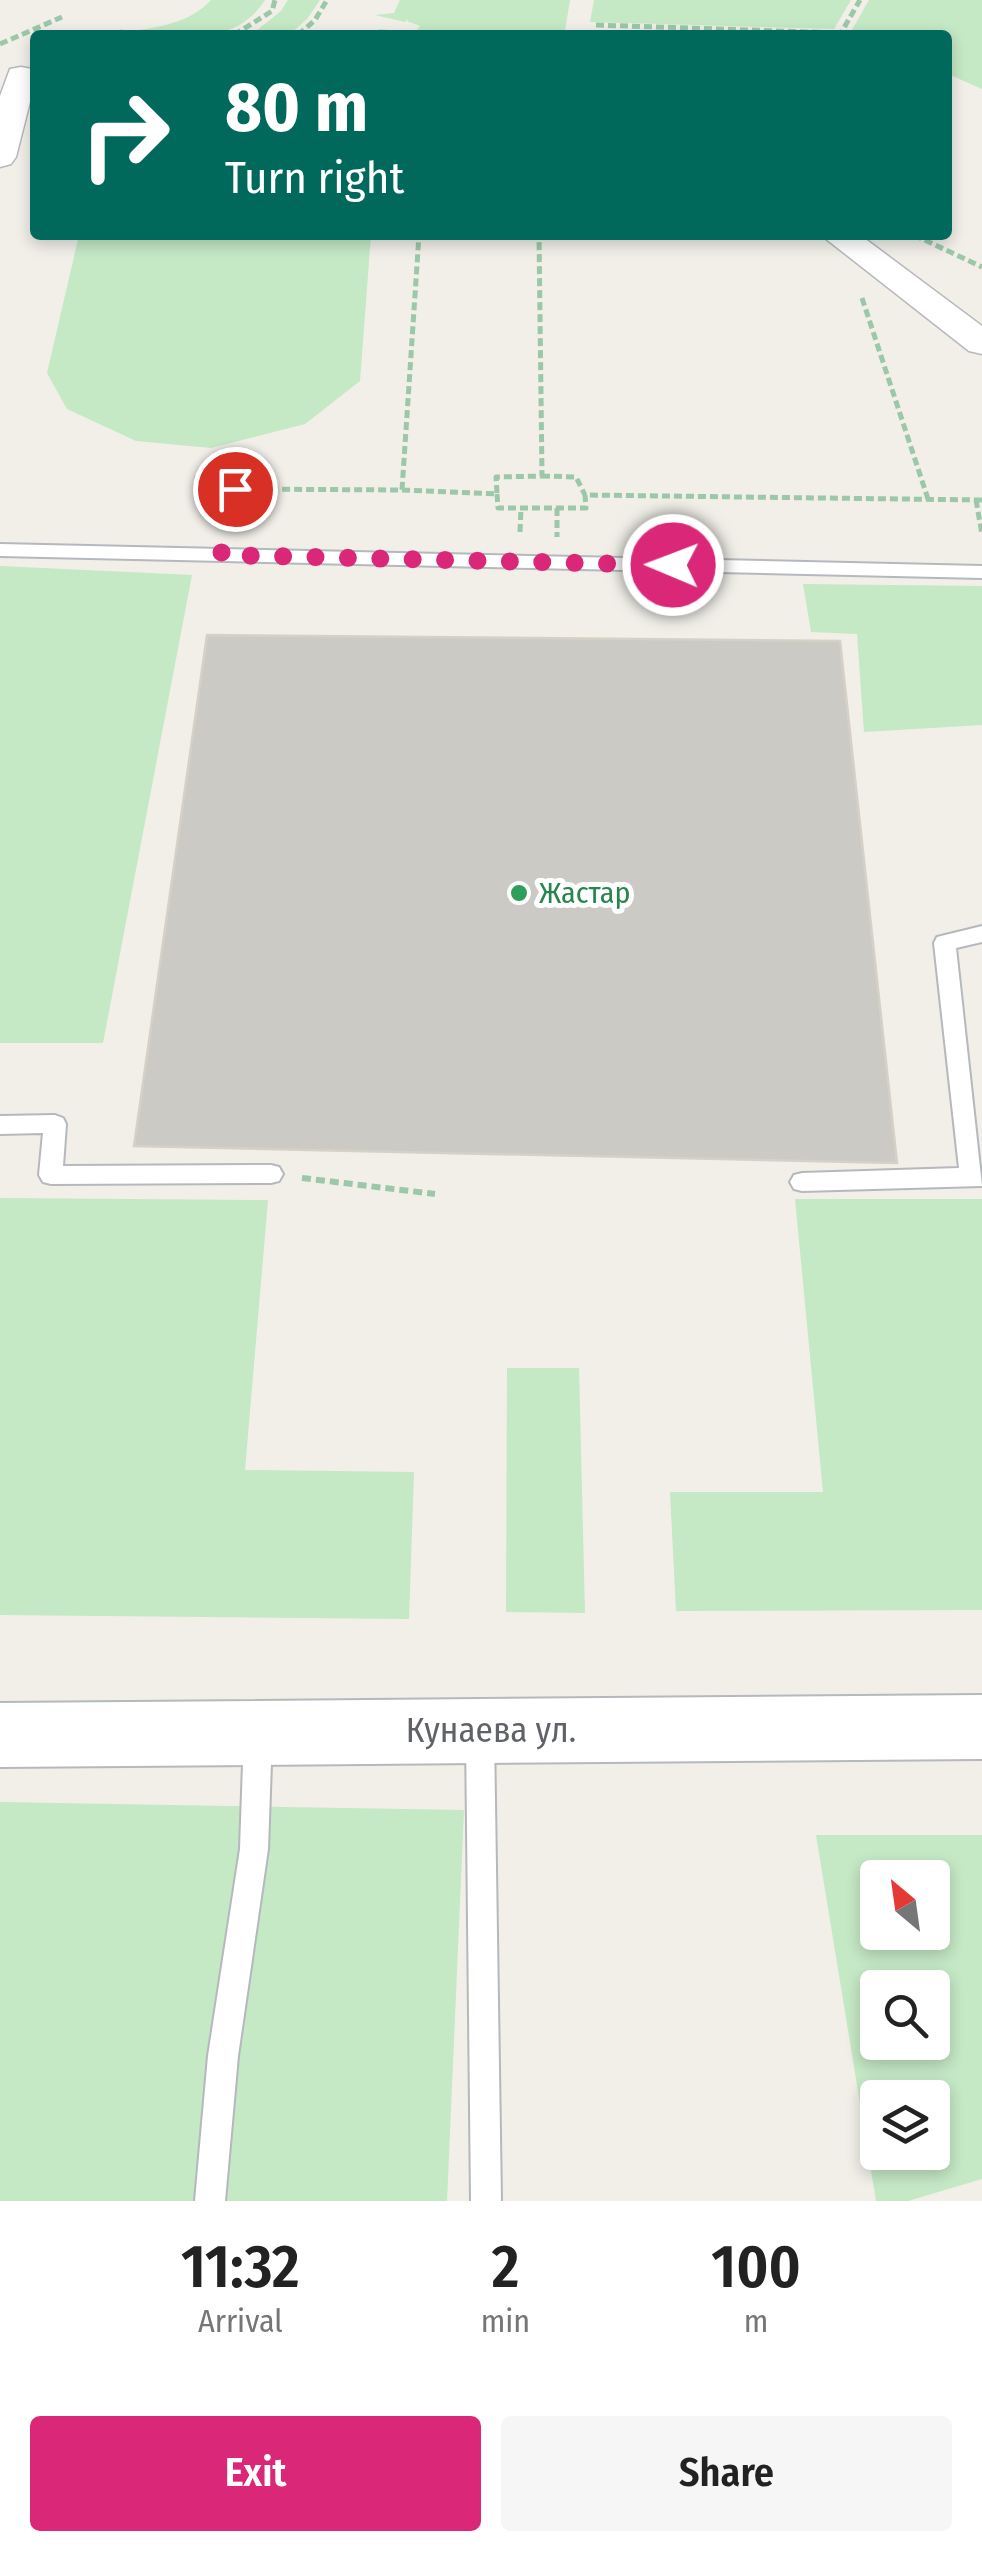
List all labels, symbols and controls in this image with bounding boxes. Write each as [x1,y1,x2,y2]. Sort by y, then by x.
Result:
text: 80 m [225,66,368,150]
icon: right [60,70,190,200]
text: Turn right [225,151,404,205]
pin [193,447,278,532]
icon: arrive [208,462,263,517]
position arrow [621,513,725,617]
place label: Жастар [539,875,630,911]
marker: Жастар [508,882,530,904]
street label: Кунаева ул. [406,1709,576,1751]
north arrow [860,1860,950,1950]
map controls [860,1860,950,2170]
button: search [860,1970,950,2060]
button: layers [860,2080,950,2170]
text: 11:32 [181,2231,300,2303]
text: 2 [492,2231,519,2303]
text: 100 [711,2231,801,2303]
text: Arrival [198,2302,283,2340]
text: min [481,2302,530,2340]
text: m [744,2302,768,2340]
button: Exit [30,2416,481,2531]
button: Share [501,2416,952,2531]

